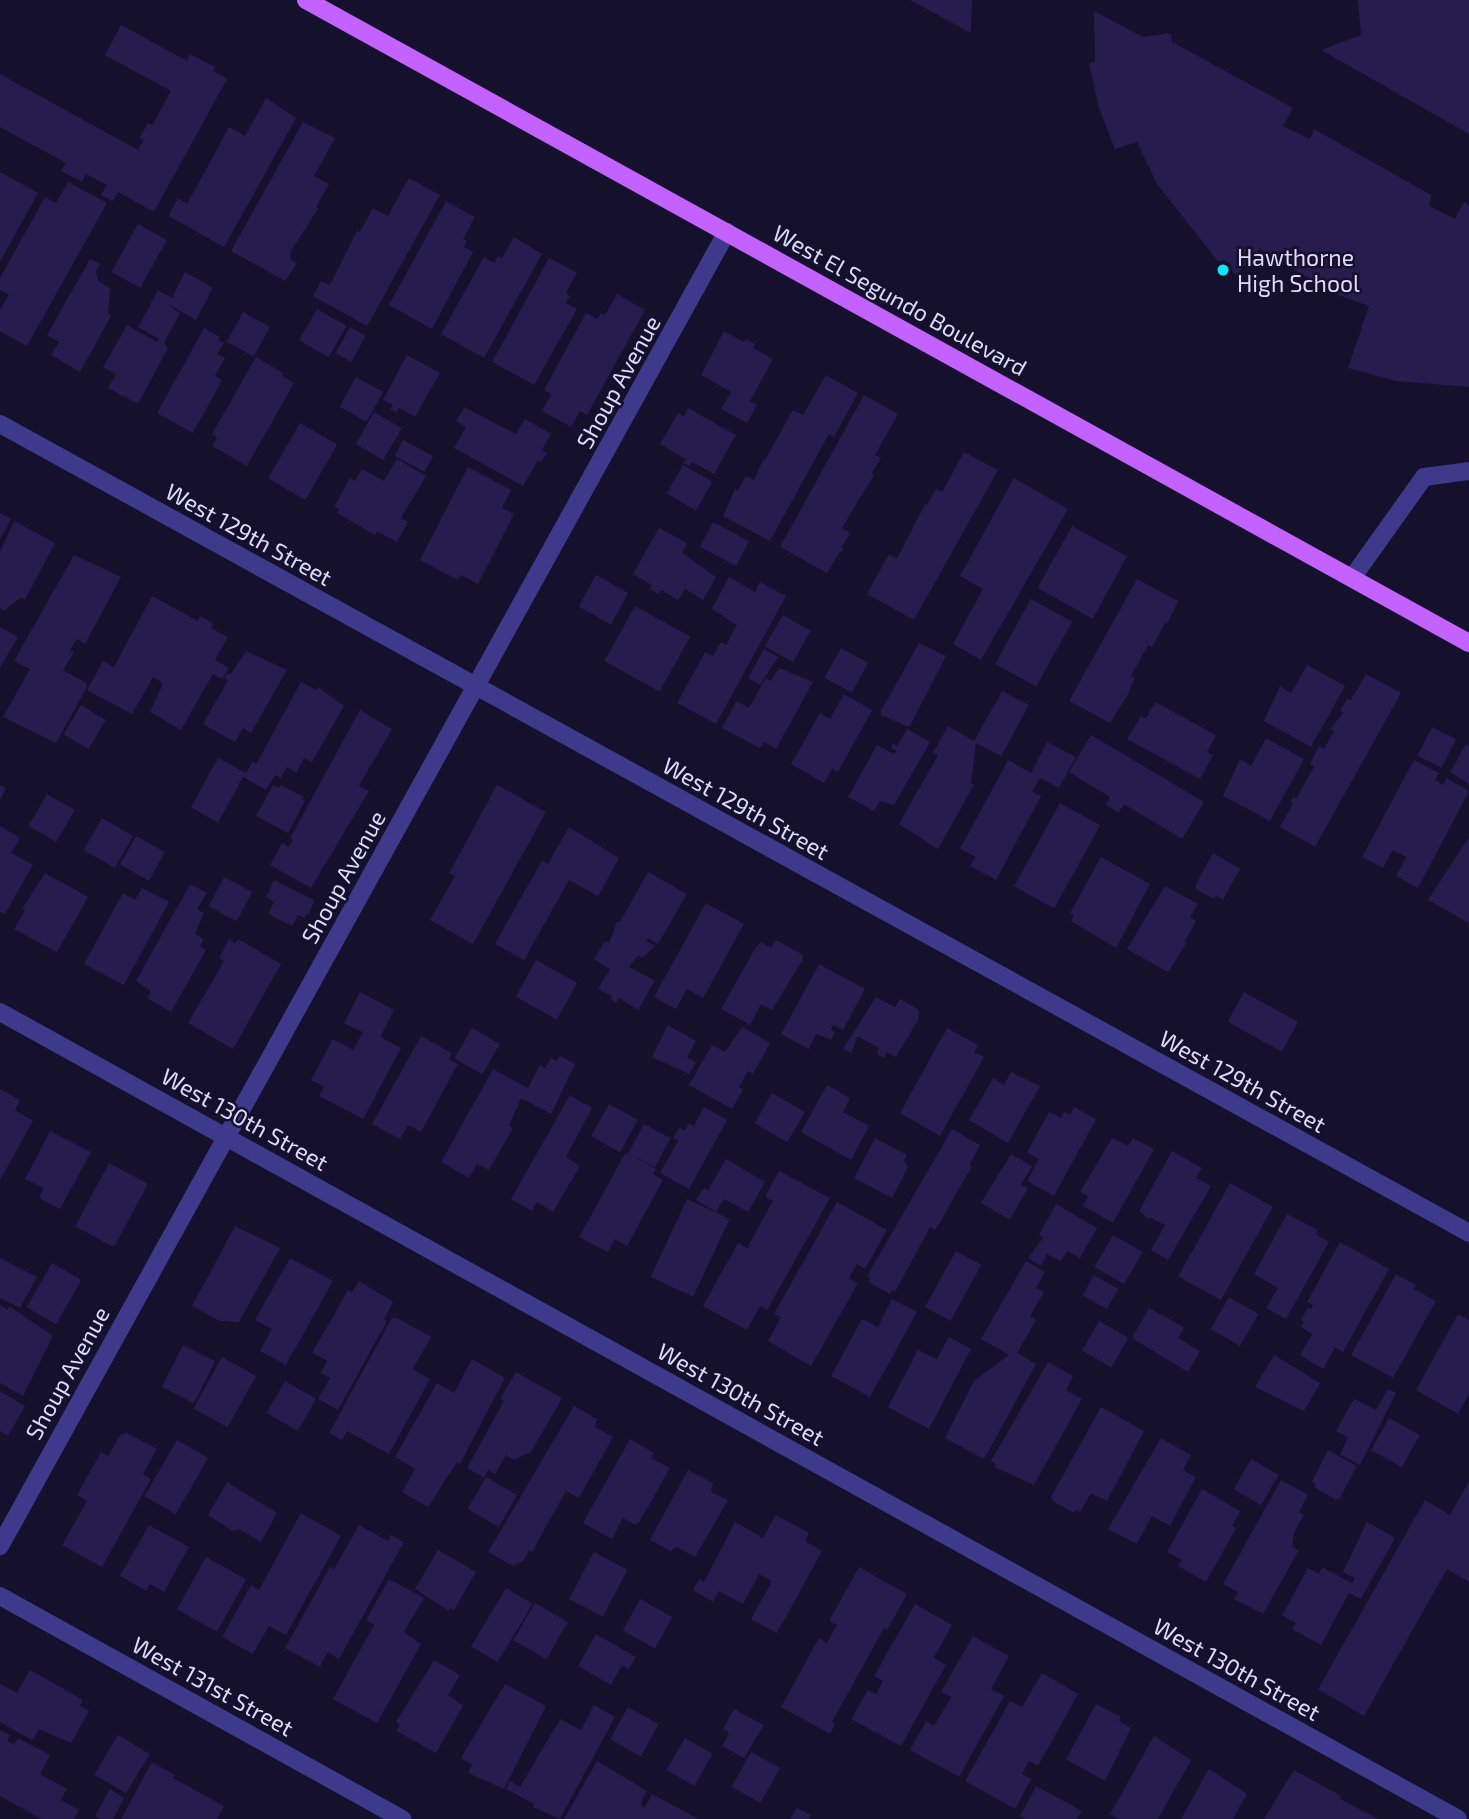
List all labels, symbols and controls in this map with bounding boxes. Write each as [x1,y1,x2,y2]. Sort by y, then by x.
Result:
street label: West El Segundo Boulevard [768,218,1032,382]
place label: Hawthorne High School [1237,243,1360,297]
marker: Hawthorne High School [1215,262,1231,278]
street label: Shoup Avenue [570,311,666,453]
street label: West 129th Street [161,477,337,591]
street label: West 129th Street [658,751,834,865]
street label: Shoup Avenue [295,806,391,948]
street label: West 129th Street [1155,1024,1331,1138]
street label: West 130th Street [157,1062,333,1176]
street label: Shoup Avenue [19,1302,115,1444]
street label: West 130th Street [653,1337,829,1451]
street label: West 130th Street [1149,1612,1325,1726]
street label: West 131st Street [128,1630,298,1742]

